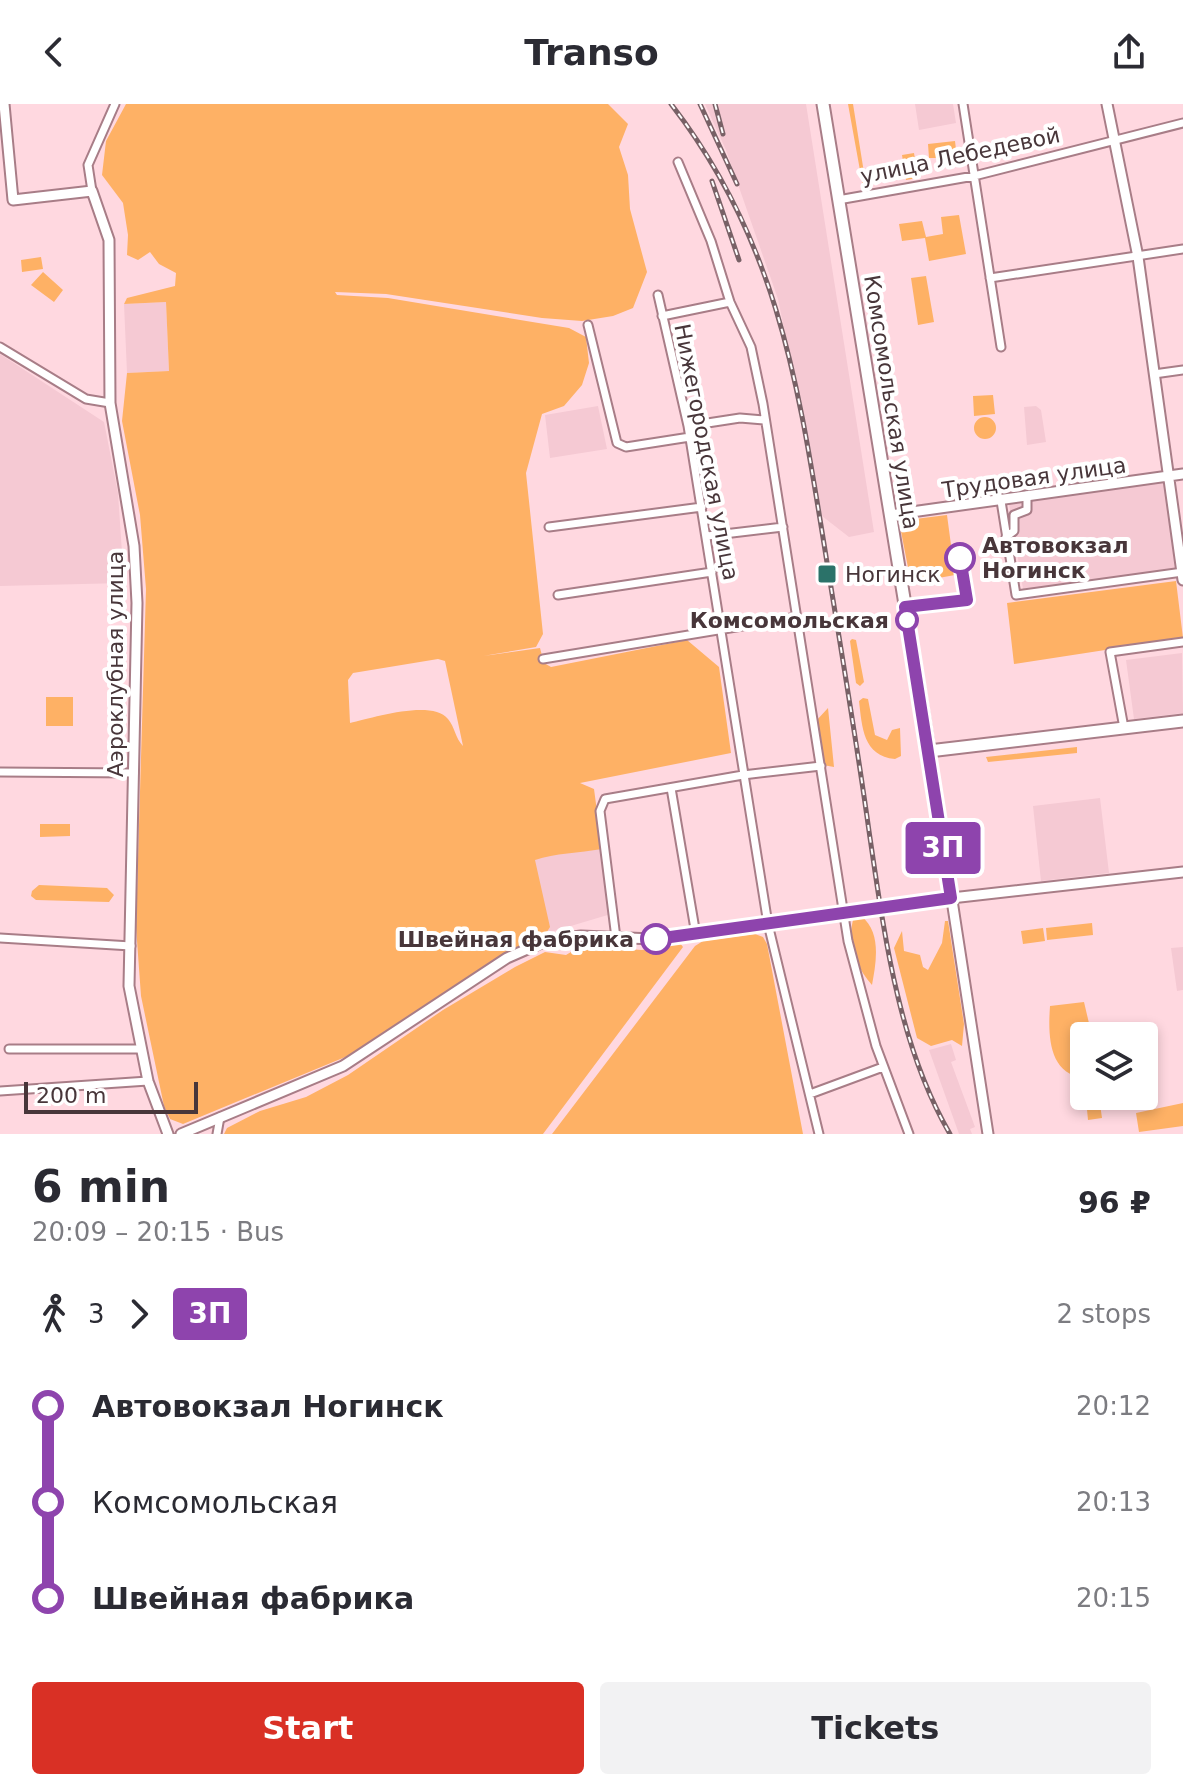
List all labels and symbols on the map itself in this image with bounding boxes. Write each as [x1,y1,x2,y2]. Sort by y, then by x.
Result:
street label: улица Лебедевой [858,122,1062,189]
street label: Комсомольская улица [859,273,924,531]
street label: Нижегородская улица [669,322,744,582]
street label: Трудовая улица [939,452,1128,503]
place label: Автовокзал Ногинск [982,533,1129,583]
marker: Автовокзал Ногинск [945,543,975,573]
street label: Аэроклубная улица [103,551,128,777]
place label: Ногинск [845,562,941,587]
marker: Ногинск [816,563,838,585]
place label: Комсомольская [690,608,889,633]
marker: Комсомольская [896,609,918,631]
line badge: 3П [907,822,979,874]
marker: Швейная фабрика [641,924,671,954]
place label: Швейная фабрика [398,927,634,952]
scale bar [24,1078,198,1114]

